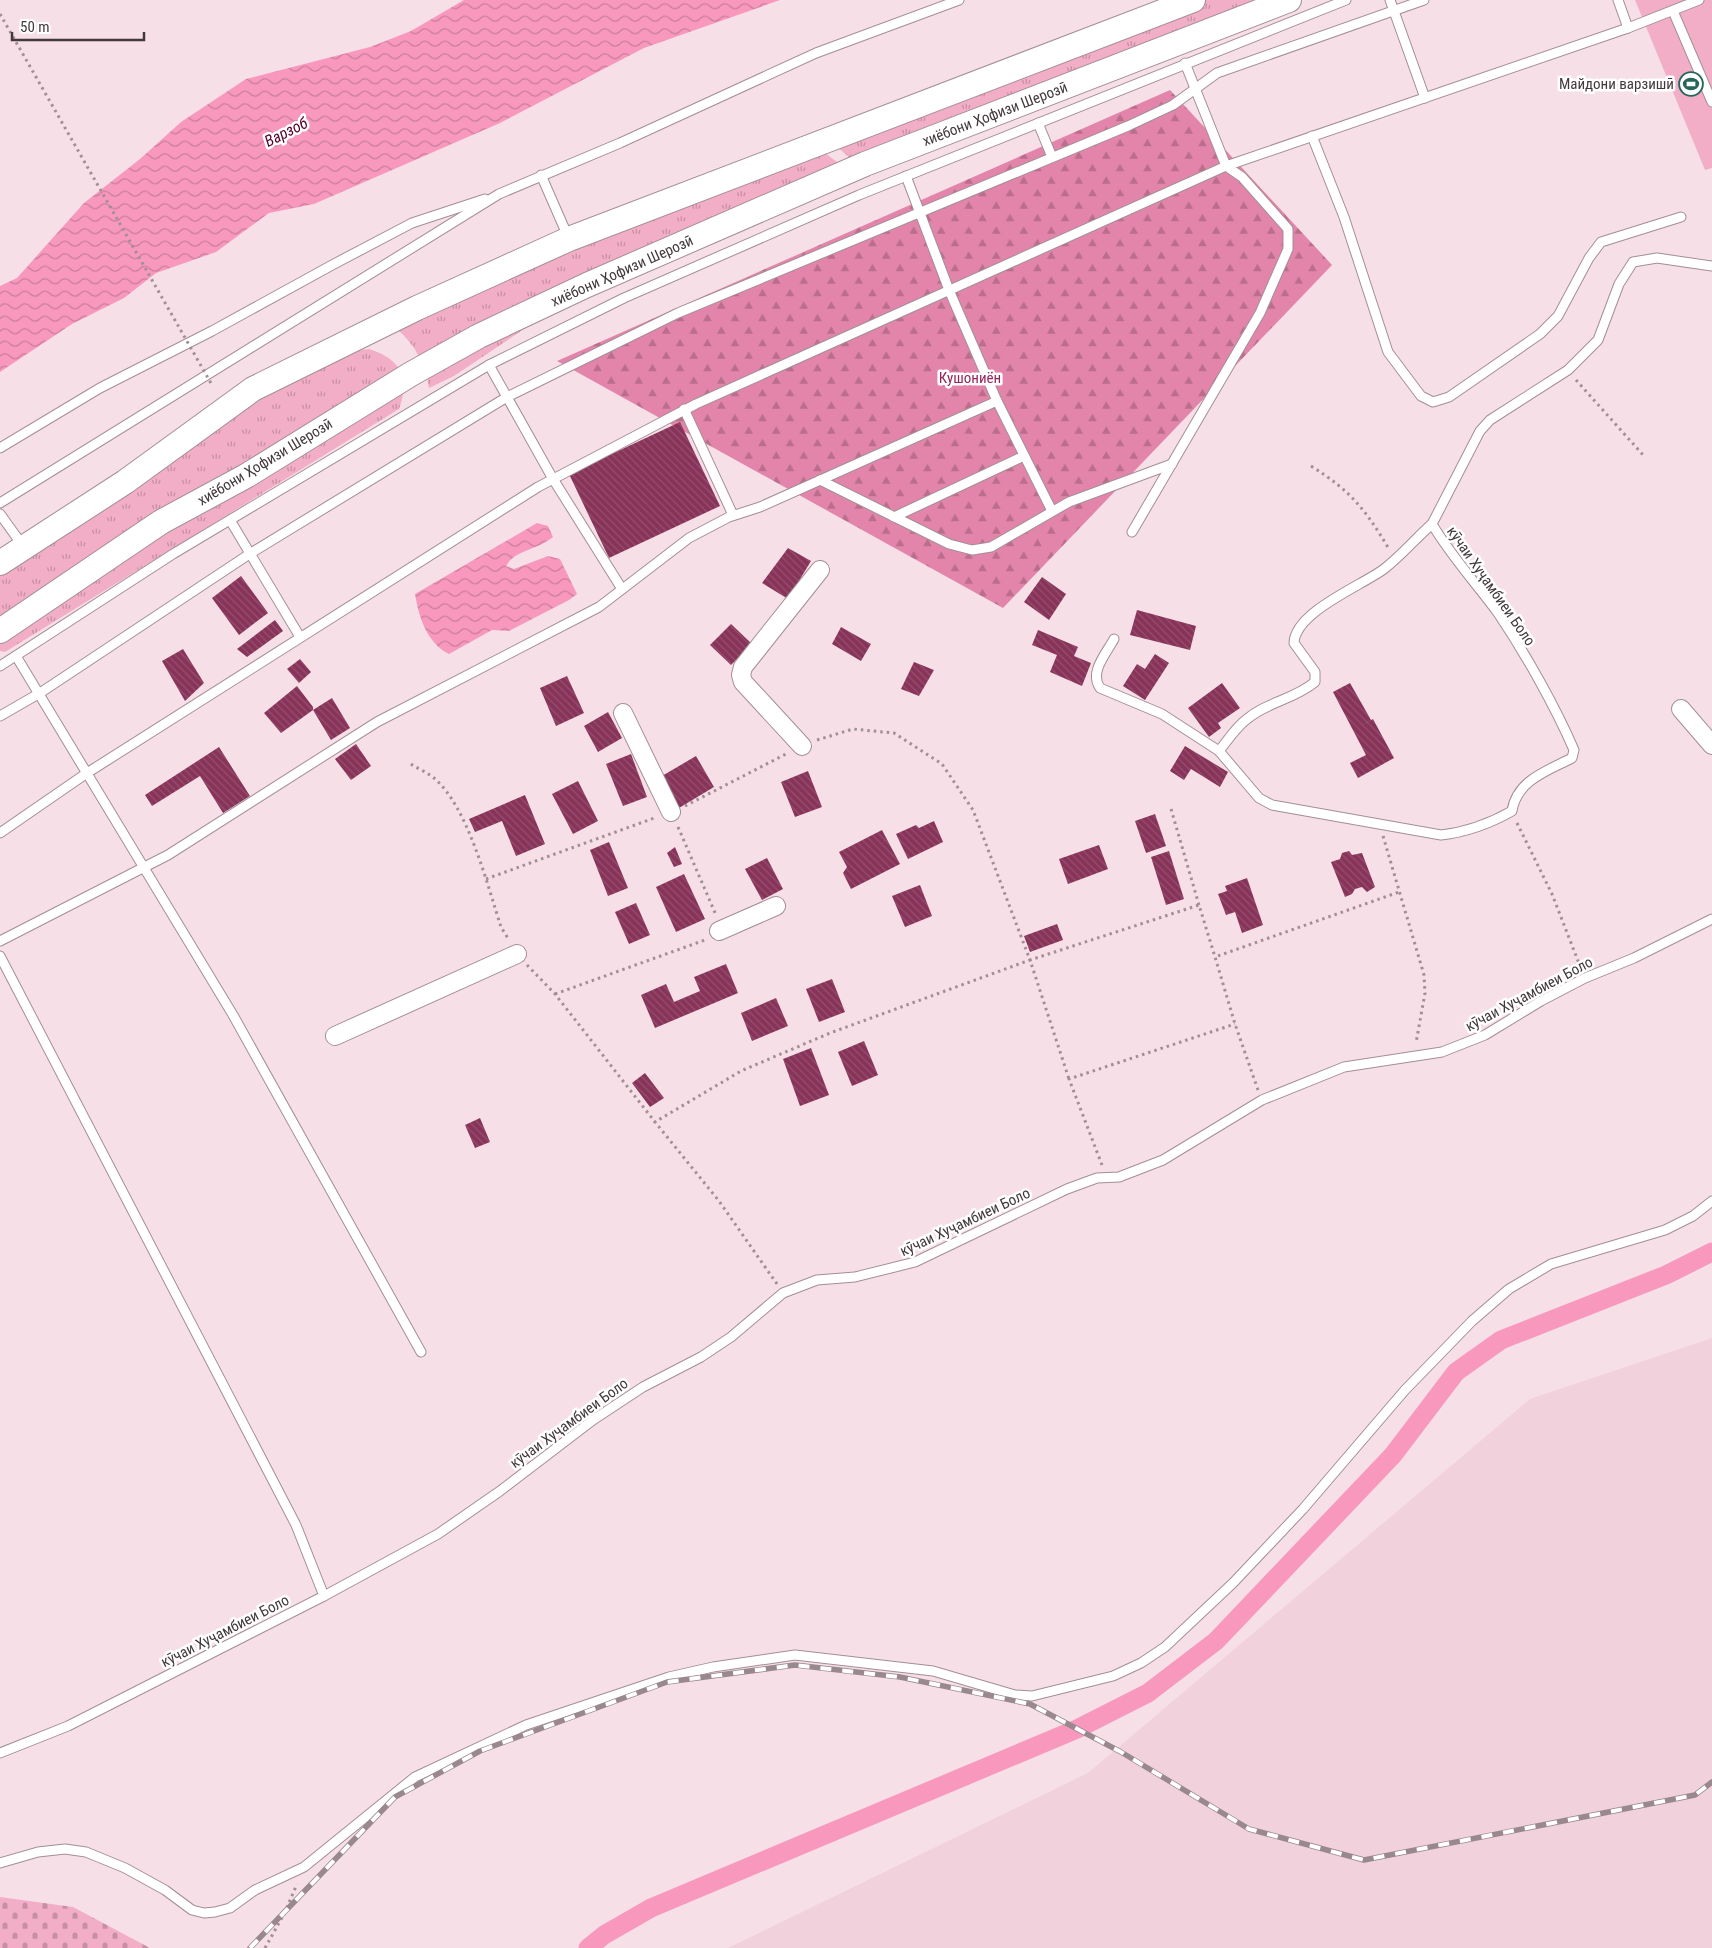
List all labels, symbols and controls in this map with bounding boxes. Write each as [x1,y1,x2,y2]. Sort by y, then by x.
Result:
scale bar [12,10,145,42]
text: 50 m [20,18,50,36]
sports icon: Майдони варзишӣ [1678,71,1704,97]
place label: Майдони варзишӣ [1559,75,1674,93]
street label: хиёбони Ҳофизи Шерозӣ [920,78,1070,150]
water label: Варзоб [261,113,311,151]
street label: хиёбони Ҳофизи Шерозӣ [548,231,696,311]
park label: Кушониён [939,369,1001,387]
street label: хиёбони Ҳофизи Шерозӣ [194,415,336,509]
street label: кӯчаи Хуҷамбиеи Боло [1443,523,1539,649]
street label: кӯчаи Хуҷамбиеи Боло [1462,953,1596,1035]
street label: кӯчаи Хуҷамбиеи Боло [897,1184,1033,1260]
street label: кӯчаи Хуҷамбиеи Боло [506,1374,632,1472]
street label: кӯчаи Хуҷамбиеи Боло [158,1591,292,1671]

